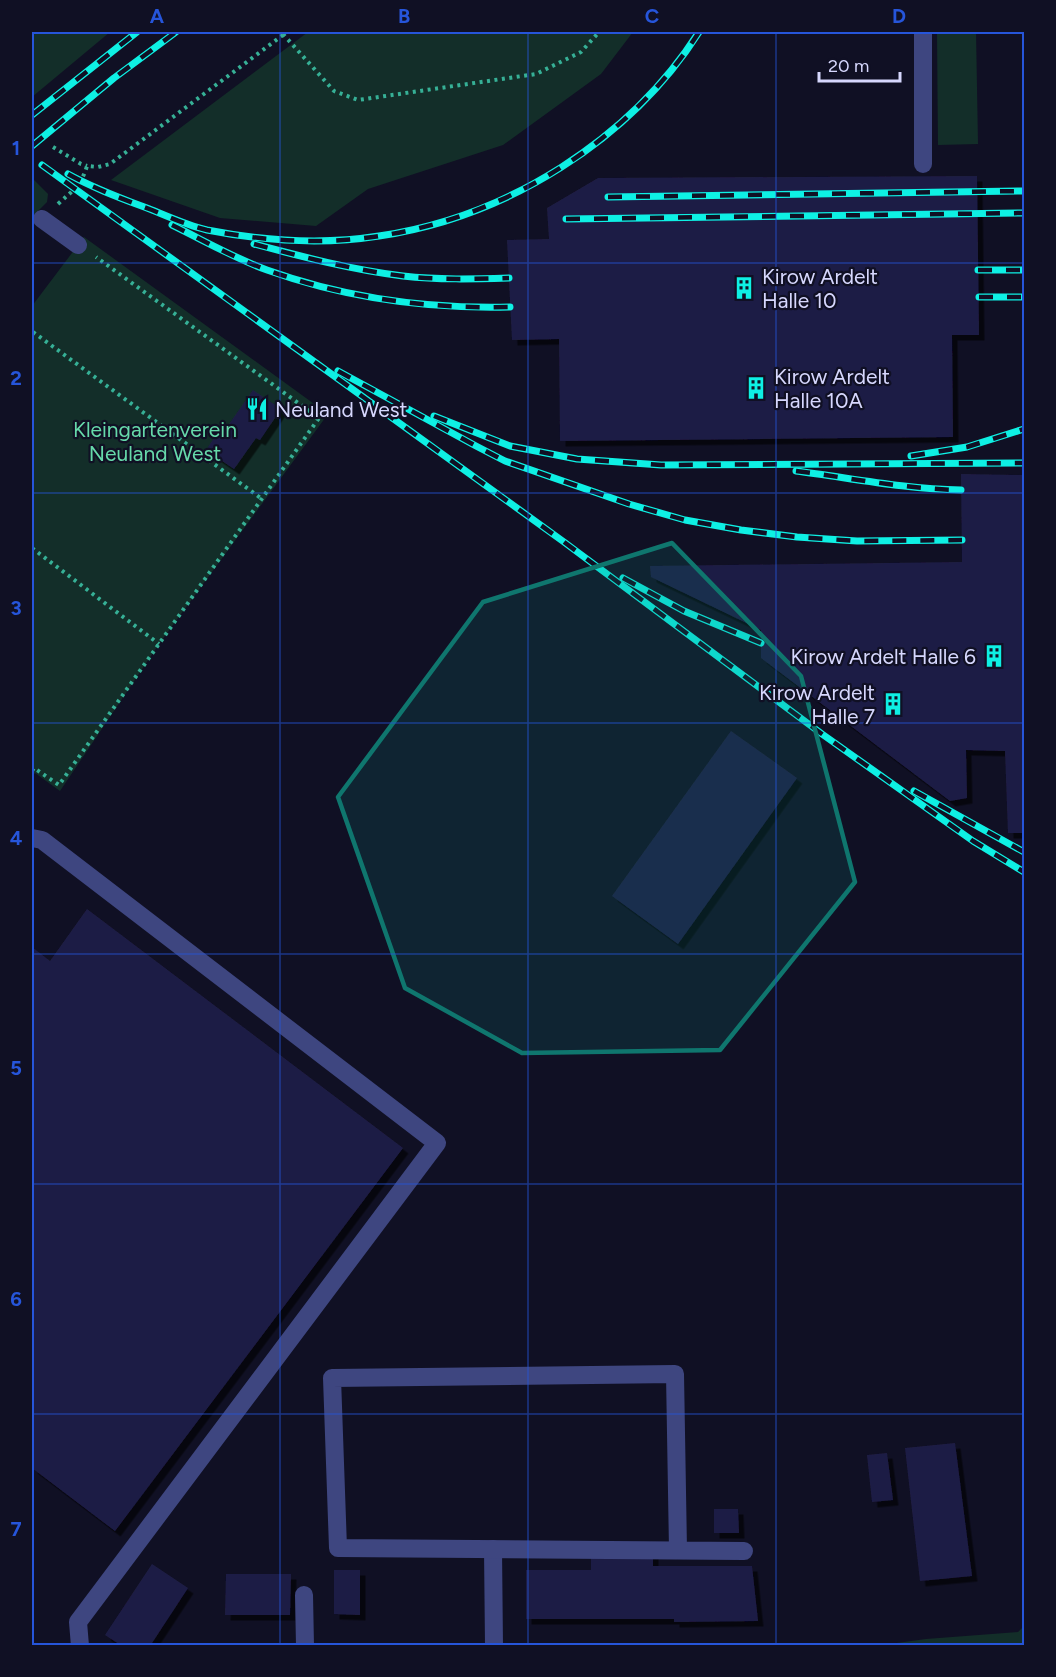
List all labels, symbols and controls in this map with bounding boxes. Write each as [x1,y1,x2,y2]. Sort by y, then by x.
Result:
text: A [150,4,165,28]
text: B [398,4,410,28]
text: C [645,4,659,28]
text: D [892,4,906,28]
scale bar [819,45,900,83]
text: 20 m [828,55,869,77]
text: 1 [12,136,20,160]
place label: Kirow Ardelt Halle 10 [762,264,878,313]
building icon: Kirow Ardelt Halle 10 [731,275,757,301]
place label: Kirow Ardelt Halle 10A [774,364,890,413]
text: 2 [10,366,22,390]
building icon: Kirow Ardelt Halle 10A [743,375,769,401]
restaurant icon: Neuland West [244,396,270,422]
place label: Neuland West [275,397,408,422]
park label: Kleingartenverein Neuland West [73,417,237,466]
text: 3 [10,596,22,620]
building icon: Kirow Ardelt Halle 6 [981,643,1007,669]
place label: Kirow Ardelt Halle 6 [791,644,976,669]
place label: Kirow Ardelt Halle 7 [759,680,875,729]
building icon: Kirow Ardelt Halle 7 [880,691,906,717]
text: 4 [10,826,23,850]
text: 5 [10,1056,22,1080]
text: 6 [10,1287,22,1311]
text: 7 [10,1517,22,1541]

